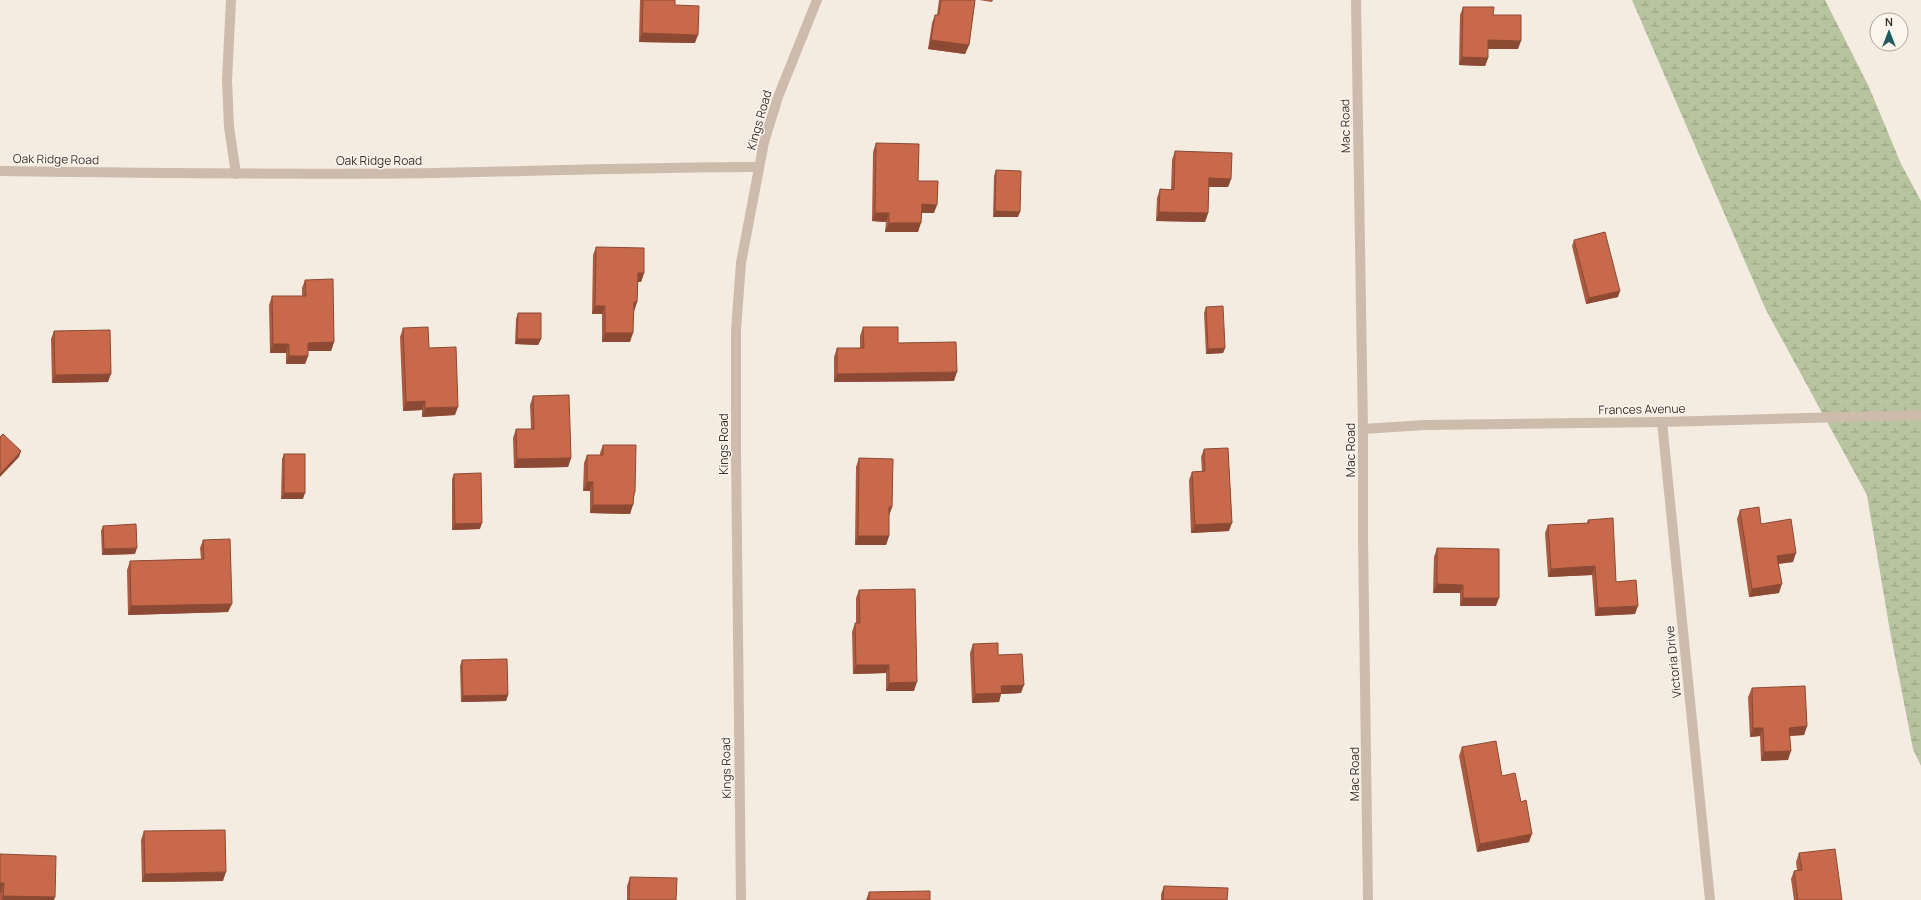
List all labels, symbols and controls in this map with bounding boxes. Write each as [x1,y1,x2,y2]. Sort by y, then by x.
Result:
north arrow [1869,12,1909,52]
text: N [1885,14,1893,29]
street label: Kings Road [742,88,776,152]
street label: Mac Road [1336,99,1354,153]
street label: Oak Ridge Road [13,150,99,168]
street label: Oak Ridge Road [336,152,422,169]
street label: Frances Avenue [1598,400,1686,418]
street label: Kings Road [715,413,732,475]
street label: Mac Road [1342,423,1359,477]
street label: Victoria Drive [1661,625,1685,699]
street label: Kings Road [717,737,735,799]
street label: Mac Road [1346,747,1363,801]

